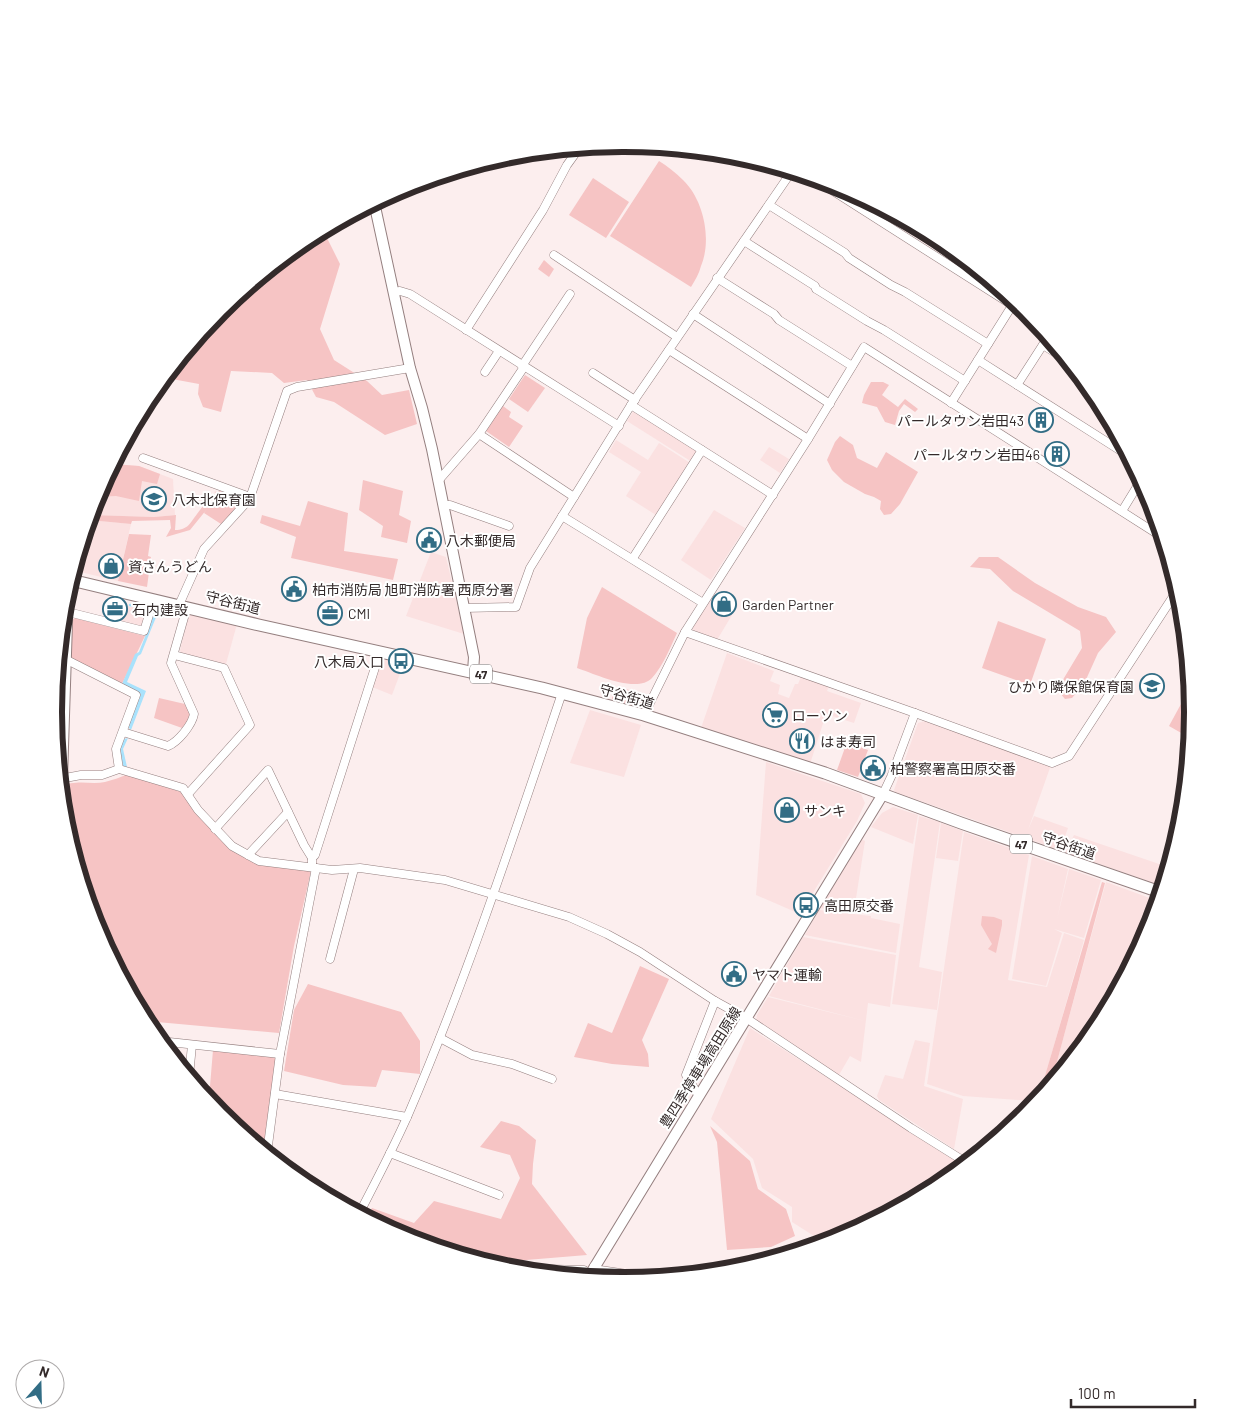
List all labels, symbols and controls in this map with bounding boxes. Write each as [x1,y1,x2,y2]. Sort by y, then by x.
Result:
building icon: パールタウン岩田43 [1028,407,1054,433]
place label: パールタウン岩田43 [897,412,1024,429]
building icon: パールタウン岩田46 [1044,441,1070,467]
place label: パールタウン岩田46 [913,446,1040,463]
school or university icon: 八木北保育園 [141,486,167,512]
place label: 八木北保育園 [172,491,256,508]
public building icon: 八木郵便局 [416,527,442,553]
place label: 八木郵便局 [446,532,516,549]
shop icon: 資さんうどん [98,553,124,579]
place label: 資さんうどん [128,558,212,575]
public building icon: 柏市消防局 旭町消防署 西原分署 [281,576,307,602]
place label: 柏市消防局 旭町消防署 西原分署 [312,581,514,598]
street label: 守谷街道 [204,587,262,617]
shop icon: Garden Partner [711,591,737,617]
office icon: 石内建設 [102,596,128,622]
place label: Garden Partner [742,596,834,613]
office icon: CMI [317,600,343,626]
place label: 石内建設 [132,601,188,618]
place label: CMI [348,605,370,622]
bus stop icon: 八木局入口 [388,648,414,674]
place label: 八木局入口 [314,653,384,670]
road number: 47 [470,664,492,684]
school or university icon: ひかり隣保館保育園 [1139,673,1165,699]
place label: ひかり隣保館保育園 [1008,678,1134,695]
street label: 守谷街道 [598,680,656,712]
supermarket icon: ローソン [762,702,788,728]
place label: ローソン [792,707,848,724]
restaurant icon: はま寿司 [789,728,815,754]
place label: はま寿司 [820,733,876,750]
public building icon: 柏警察署高田原交番 [860,755,886,781]
place label: 柏警察署高田原交番 [890,760,1016,777]
shop icon: サンキ [774,797,800,823]
place label: サンキ [804,802,846,819]
street label: 守谷街道 [1040,828,1098,862]
road number: 47 [1010,834,1032,854]
bus stop icon: 高田原交番 [793,892,819,918]
place label: 高田原交番 [824,897,894,914]
public building icon: ヤマト運輸 [721,961,747,987]
place label: ヤマト運輸 [752,966,822,983]
street label: 豊四季停車場高田原線 [656,1003,744,1131]
north arrow [15,1359,65,1409]
text: N [37,1362,52,1381]
scale bar [1071,1376,1195,1408]
text: 100 m [1078,1384,1116,1402]

